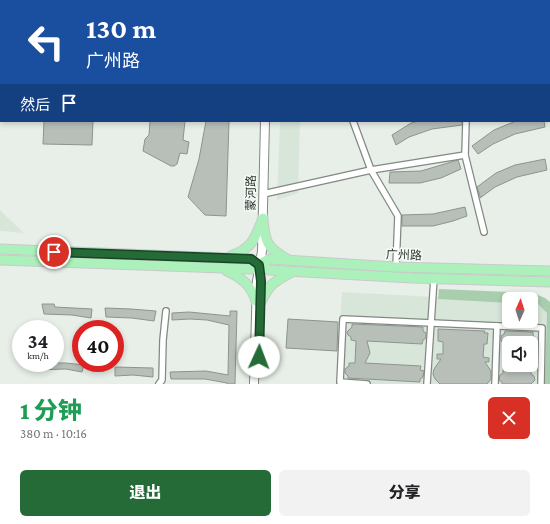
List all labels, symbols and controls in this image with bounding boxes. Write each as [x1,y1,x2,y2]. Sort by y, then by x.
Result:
text: 130 m [86,13,156,44]
icon: left [20,16,72,68]
text: 广州路 [86,51,140,71]
icon: arrive [58,92,80,114]
text: 然后 [20,97,50,113]
street label: 蒙河路 [244,175,258,211]
pin [37,235,71,269]
icon: arrive [43,241,65,263]
street label: 广州路 [386,247,422,263]
north arrow [502,292,538,328]
map controls [502,292,538,372]
speed limit sign: 40 [72,320,124,372]
text: 34 [28,330,48,352]
position arrow [238,336,280,378]
button: sound [502,336,538,372]
text: km/h [27,350,49,361]
text: 1 分钟 [20,397,82,424]
button: close [488,397,530,439]
text: 380 m · 10:16 [20,426,87,441]
button: 退出 [20,470,271,516]
button: 分享 [279,470,530,516]

